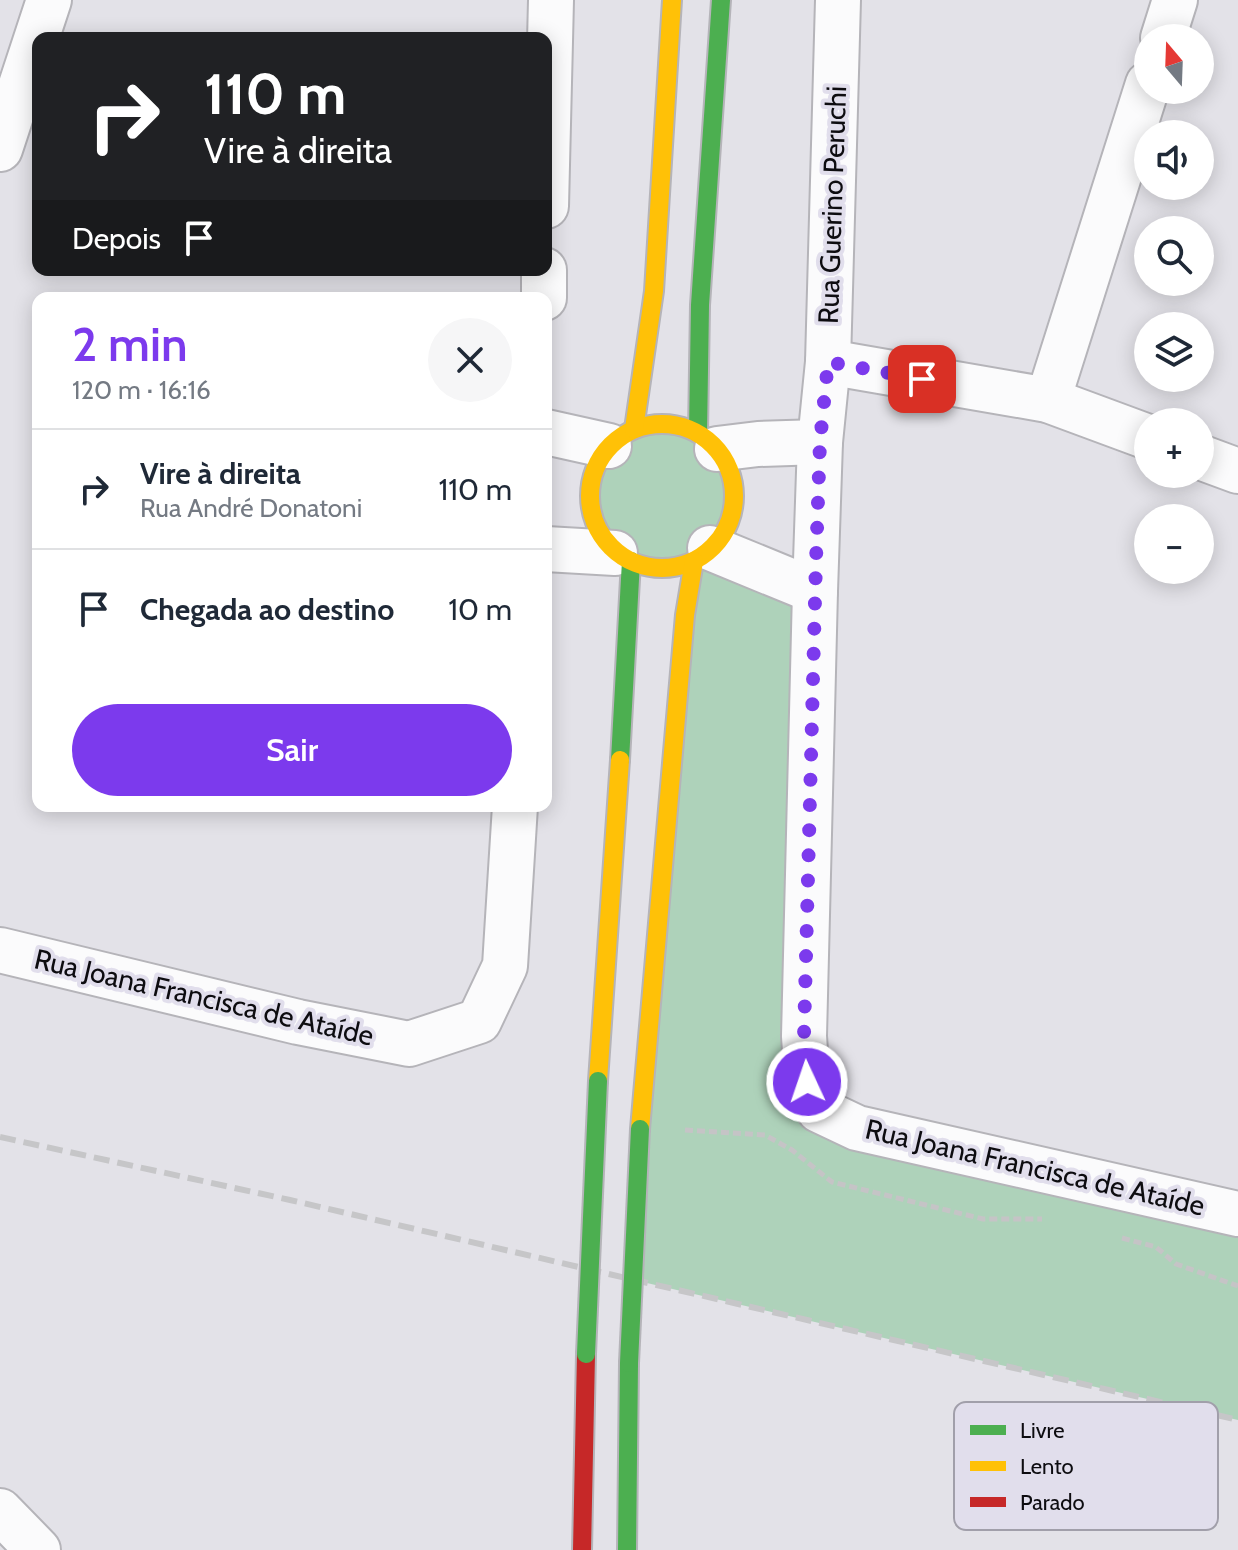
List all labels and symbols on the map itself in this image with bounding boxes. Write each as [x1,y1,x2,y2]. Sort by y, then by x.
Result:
north arrow [1134,24,1214,104]
street label: Rua Guerino Peruchi [811,85,853,325]
pin [888,345,956,413]
street label: Rua Joana Francisca de Ataíde [31,941,377,1053]
position arrow [765,1040,849,1124]
street label: Rua Joana Francisca de Ataíde [862,1111,1208,1223]
legend [954,1402,1218,1530]
text: Livre [1020,1417,1064,1444]
text: Lento [1020,1453,1074,1480]
text: Parado [1020,1489,1085,1516]

